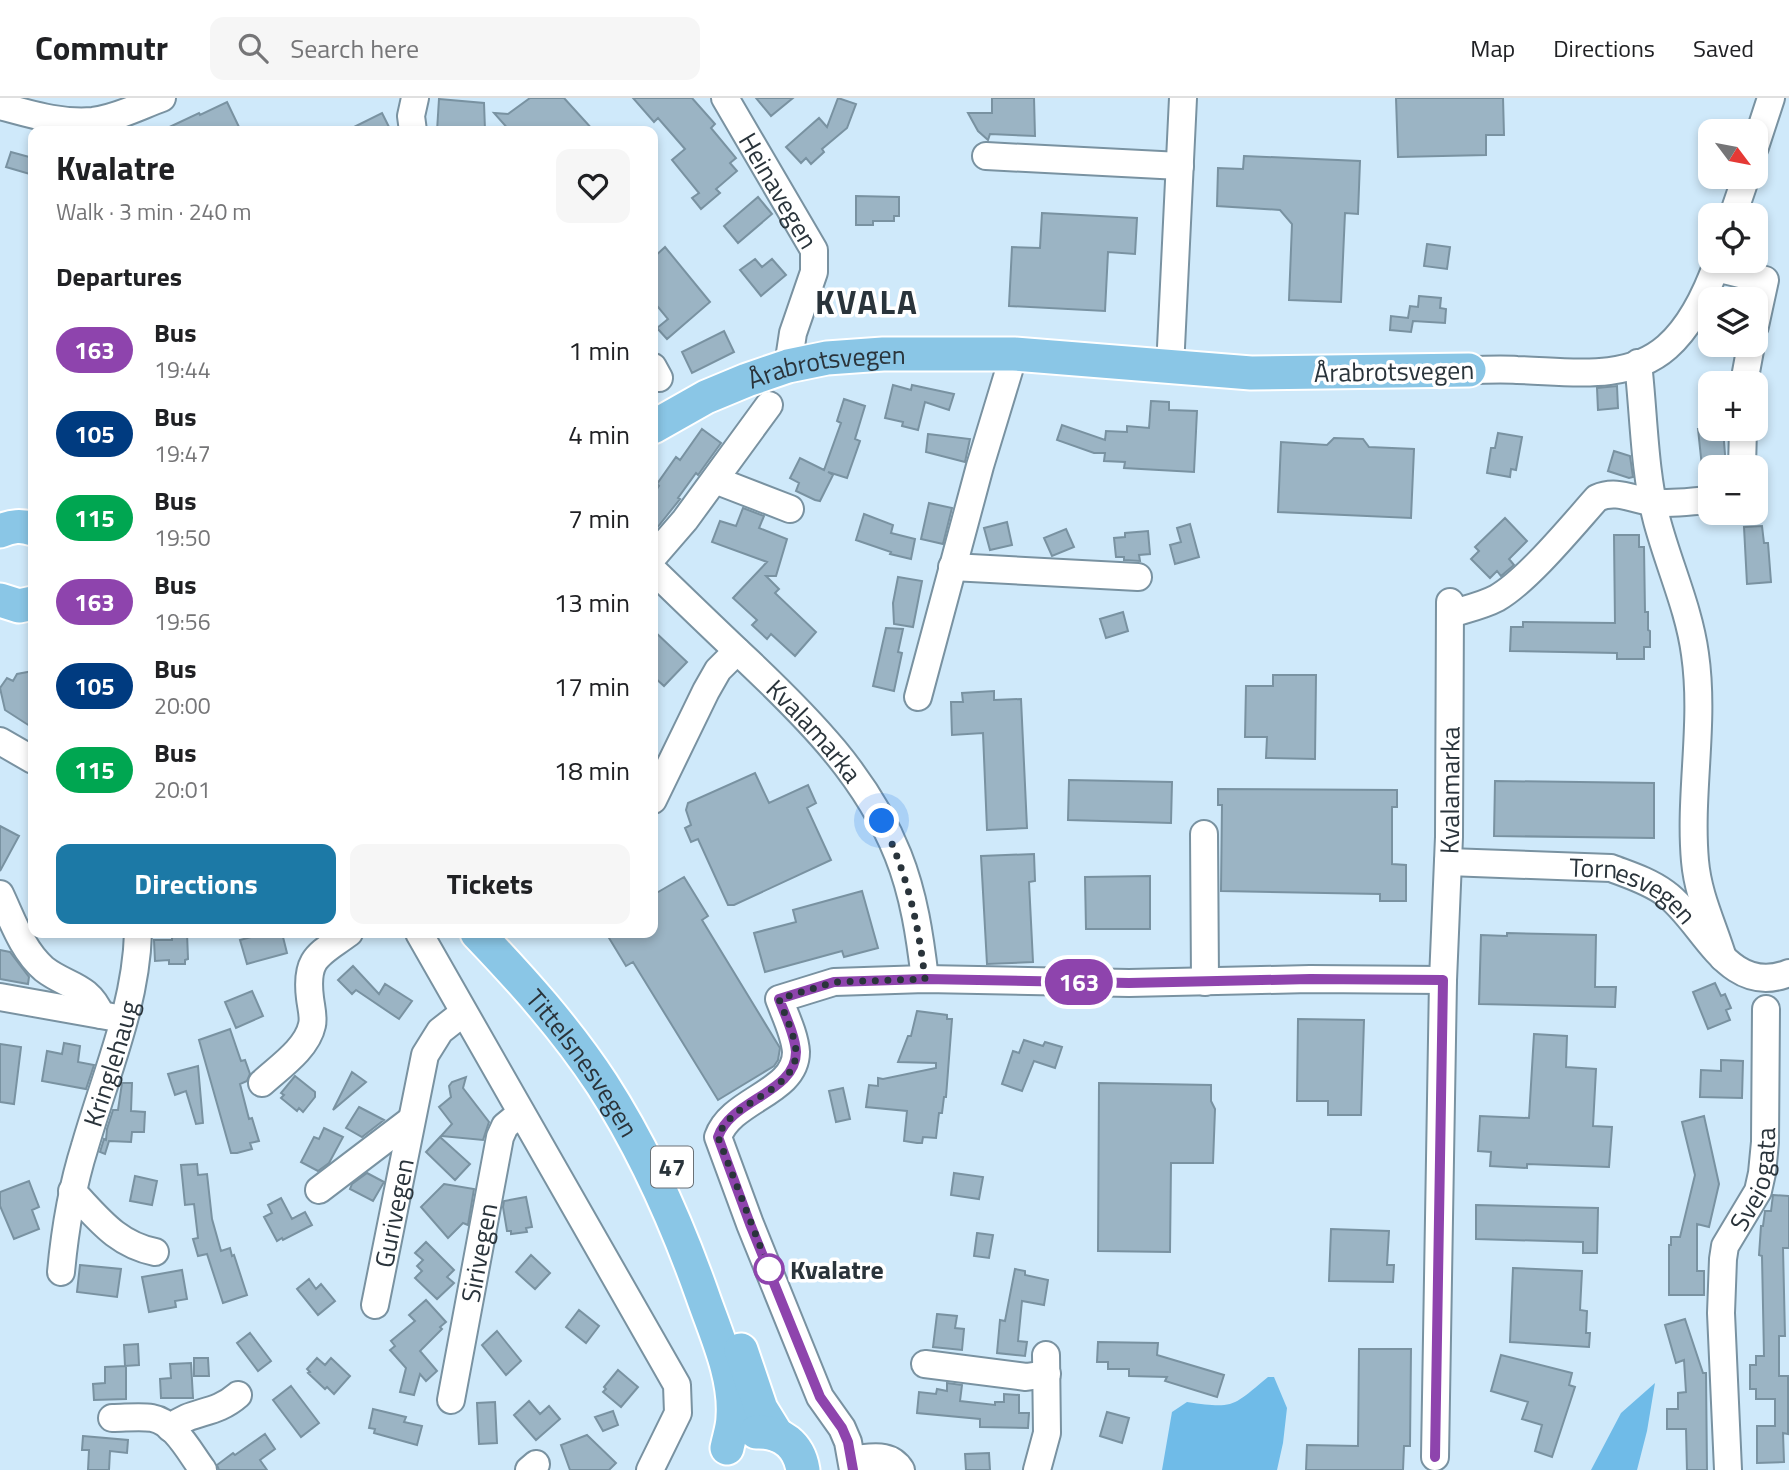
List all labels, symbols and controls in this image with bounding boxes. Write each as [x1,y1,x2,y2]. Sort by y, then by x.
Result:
search box [210,17,700,80]
text: Commutr [35,23,168,73]
icon: search [234,29,272,67]
text: Search here [290,29,419,68]
text: Map [1470,30,1515,66]
text: Directions [1553,30,1655,66]
text: Saved [1693,30,1754,66]
north arrow [1698,119,1768,189]
map controls [1698,119,1768,525]
street label: Heinavegen [730,125,828,256]
text: Kvalatre [56,143,175,193]
button: heart [556,149,630,223]
text: Walk · 3 min · 240 m [56,194,252,229]
button: locate [1698,203,1768,273]
text: Departures [56,257,182,296]
district label: KVALA [815,277,919,327]
button: layers [1698,287,1768,357]
text: Bus [154,313,196,352]
text: 1 min [568,331,630,370]
text: 163 [74,332,115,368]
street label: Årabrotsvegen [742,335,906,398]
street label: Årabrotsvegen [1313,350,1475,392]
text: 19:44 [154,352,211,387]
button: + [1698,371,1768,441]
text: Bus [154,397,196,436]
text: 4 min [568,415,630,454]
text: 105 [74,416,115,452]
text: 19:47 [154,436,211,471]
button: − [1698,455,1768,525]
text: Bus [154,481,196,520]
text: 7 min [568,499,630,538]
text: 115 [74,500,115,536]
text: 19:50 [154,520,211,555]
text: Bus [154,565,196,604]
text: 13 min [554,583,630,622]
text: 163 [74,584,115,620]
text: 19:56 [154,604,211,639]
text: Bus [154,649,196,688]
text: 17 min [554,667,630,706]
text: 105 [74,668,115,704]
street label: Kvalamarka [758,670,872,790]
text: 20:00 [154,688,211,723]
street label: Kvalamarka [1429,726,1469,855]
text: Bus [154,733,196,772]
text: 18 min [554,751,630,790]
text: 115 [74,752,115,788]
text: 20:01 [154,772,211,807]
your location [864,803,899,838]
button: Directions [56,844,336,924]
button: Tickets [350,844,630,924]
street label: Tornesvegen [1569,847,1706,932]
line badge: 163 [1039,959,1119,1005]
text: 163 [1059,964,1099,1000]
street label: Tittelsnesvegen [517,980,649,1144]
street label: Kringlehaug [73,996,148,1131]
street label: Sveiogata [1719,1127,1785,1238]
road number: 47 [651,1147,693,1188]
street label: Gurivegen [363,1155,423,1271]
street label: Sirivegen [450,1200,507,1305]
place label: Kvalatre [790,1250,884,1289]
marker: Kvalatre [754,1254,784,1284]

